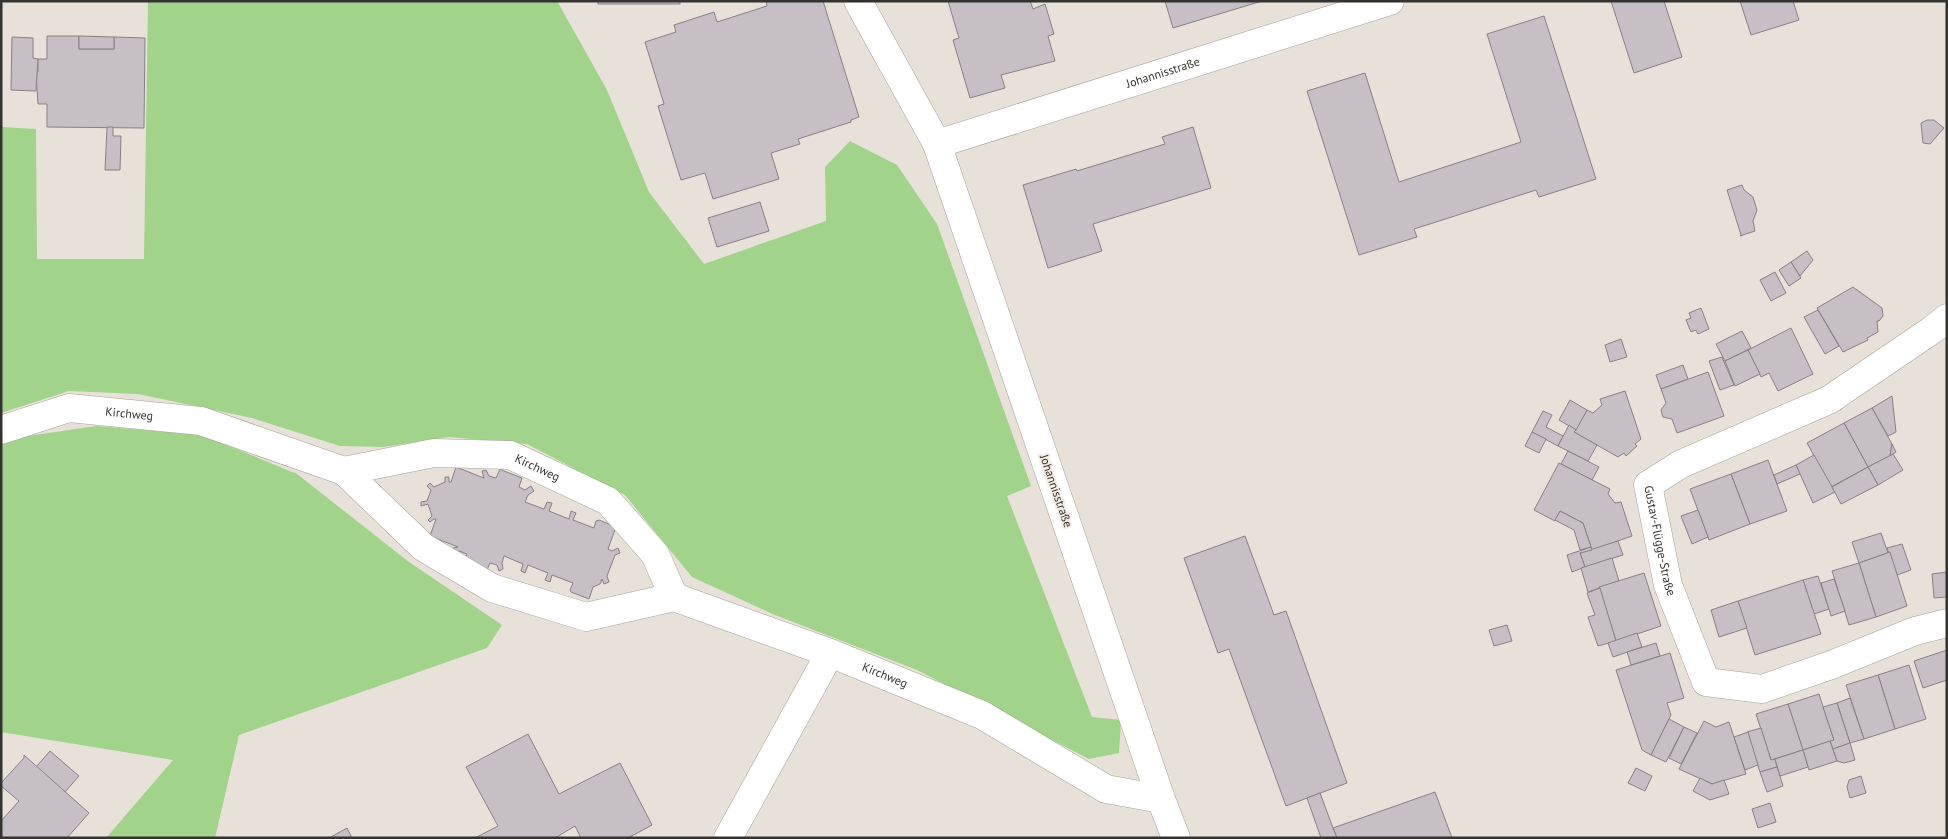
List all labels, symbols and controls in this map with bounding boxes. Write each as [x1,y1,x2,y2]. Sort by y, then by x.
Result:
street label: Johannisstraße [1123,54,1201,91]
street label: Kirchweg [105,404,154,423]
street label: Kirchweg [513,450,562,484]
street label: Johannisstraße [1037,451,1076,529]
street label: Gustav-Flügge-Straße [1641,484,1679,598]
street label: Kirchweg [860,659,910,691]

